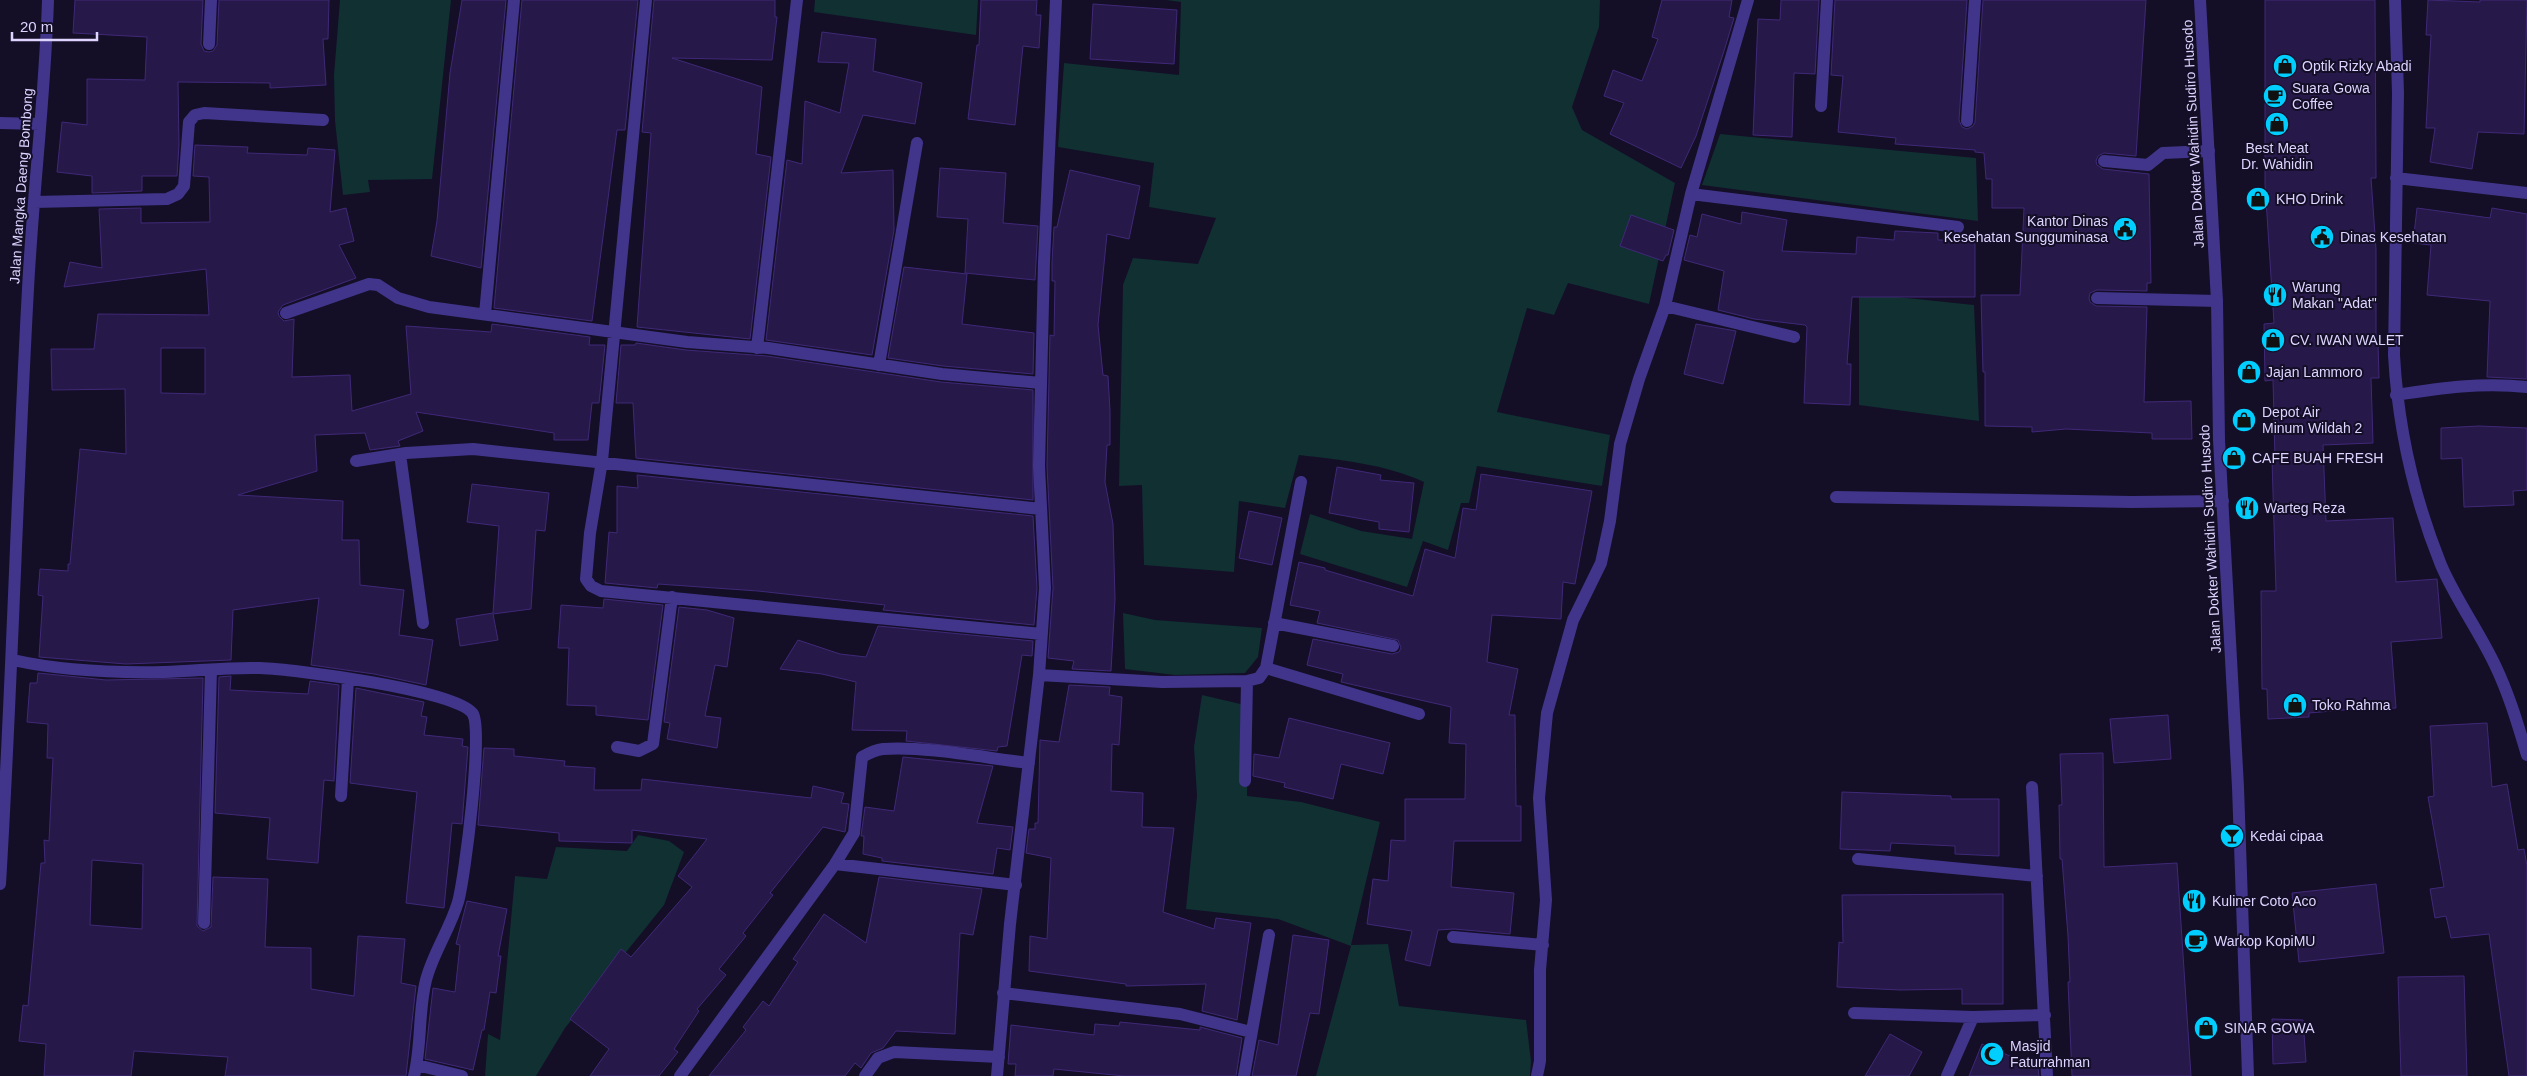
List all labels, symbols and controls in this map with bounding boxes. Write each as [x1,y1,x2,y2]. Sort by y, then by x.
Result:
scale bar [12,10,98,42]
text: 20 m [20,18,53,35]
street label: Jalan Dokter Wahidin Sudiro Husodo [2179,19,2207,249]
shop icon: Optik Rizky Abadi [2272,53,2298,79]
place label: Optik Rizky Abadi [2302,58,2412,74]
place label: Suara Gowa Coffee [2292,80,2370,112]
cafe icon: Suara Gowa Coffee [2262,83,2288,109]
street label: Jalan Mangka Daeng Bombong [6,88,36,284]
shop icon: Best Meat Dr. Wahidin [2264,111,2290,137]
place label: Best Meat Dr. Wahidin [2241,140,2313,172]
shop icon: KHO Drink [2245,186,2271,212]
place label: KHO Drink [2276,191,2344,207]
place label: Kantor Dinas Kesehatan Sungguminasa [1944,213,2108,245]
public building icon: Kantor Dinas Kesehatan Sungguminasa [2112,216,2138,242]
public building icon: Dinas Kesehatan [2309,224,2335,250]
place label: Dinas Kesehatan [2340,229,2447,245]
place label: Warung Makan "Adat" [2292,279,2377,311]
restaurant icon: Warung Makan "Adat" [2262,282,2288,308]
shop icon: CV. IWAN WALET [2260,327,2286,353]
place label: CV. IWAN WALET [2290,332,2404,348]
shop icon: Jajan Lammoro [2236,359,2262,385]
place label: Jajan Lammoro [2266,364,2363,380]
place label: Depot Air Minum Wildah 2 [2262,404,2363,436]
shop icon: Depot Air Minum Wildah 2 [2231,407,2257,433]
street label: Jalan Dokter Wahidin Sudiro Husodo [2196,424,2224,654]
shop icon: CAFE BUAH FRESH [2221,445,2247,471]
place label: CAFE BUAH FRESH [2252,450,2383,466]
restaurant icon: Warteg Reza [2234,495,2260,521]
place label: Warteg Reza [2264,500,2345,516]
shop icon: Toko Rahma [2282,692,2308,718]
place label: Toko Rahma [2312,697,2391,713]
bar icon: Kedai cipaa [2219,823,2245,849]
place label: Kedai cipaa [2250,828,2323,844]
restaurant icon: Kuliner Coto Aco [2181,888,2207,914]
place label: Kuliner Coto Aco [2212,893,2316,909]
cafe icon: Warkop KopiMU [2183,928,2209,954]
place label: Warkop KopiMU [2214,933,2315,949]
shop icon: SINAR GOWA [2193,1015,2219,1041]
place label: SINAR GOWA [2224,1020,2315,1036]
place label: Masjid Faturrahman [2010,1038,2090,1070]
mosque icon: Masjid Faturrahman [1979,1041,2005,1067]

